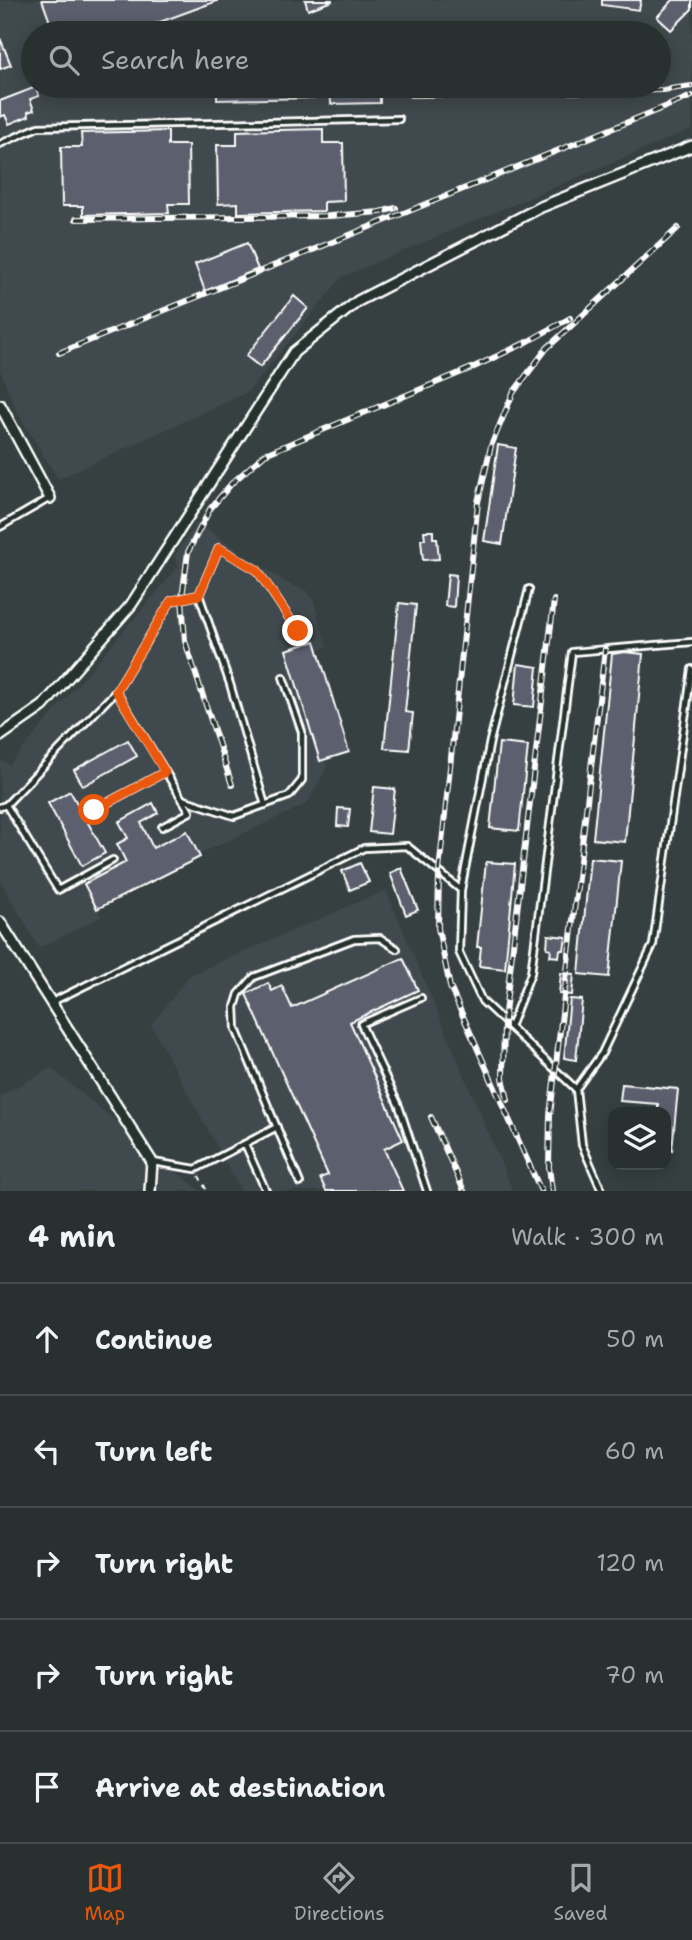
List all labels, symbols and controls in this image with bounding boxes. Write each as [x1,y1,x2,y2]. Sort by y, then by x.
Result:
search box [21,21,671,98]
icon: search [45,41,83,79]
text: Search here [101,42,250,77]
route end [282,615,313,646]
route start [78,794,109,825]
map controls [608,1107,671,1170]
button: layers [608,1107,671,1170]
text: 4 min [28,1216,115,1257]
text: Walk · 300 m [511,1222,664,1252]
icon: ahead [28,1320,66,1358]
text: Continue [95,1322,213,1357]
text: 50 m [606,1324,664,1354]
icon: left [28,1432,66,1470]
text: Turn left [95,1434,212,1469]
text: 60 m [605,1436,664,1466]
icon: right [28,1544,66,1582]
text: Turn right [95,1546,233,1581]
text: 120 m [596,1548,664,1578]
icon: right [28,1656,66,1694]
text: Turn right [95,1658,233,1693]
text: 70 m [605,1660,664,1690]
icon: arrive [28,1768,66,1806]
text: Arrive at destination [95,1770,385,1805]
tab: Map [84,1859,125,1926]
tab: Directions [294,1859,385,1926]
tab: Saved [554,1859,608,1926]

